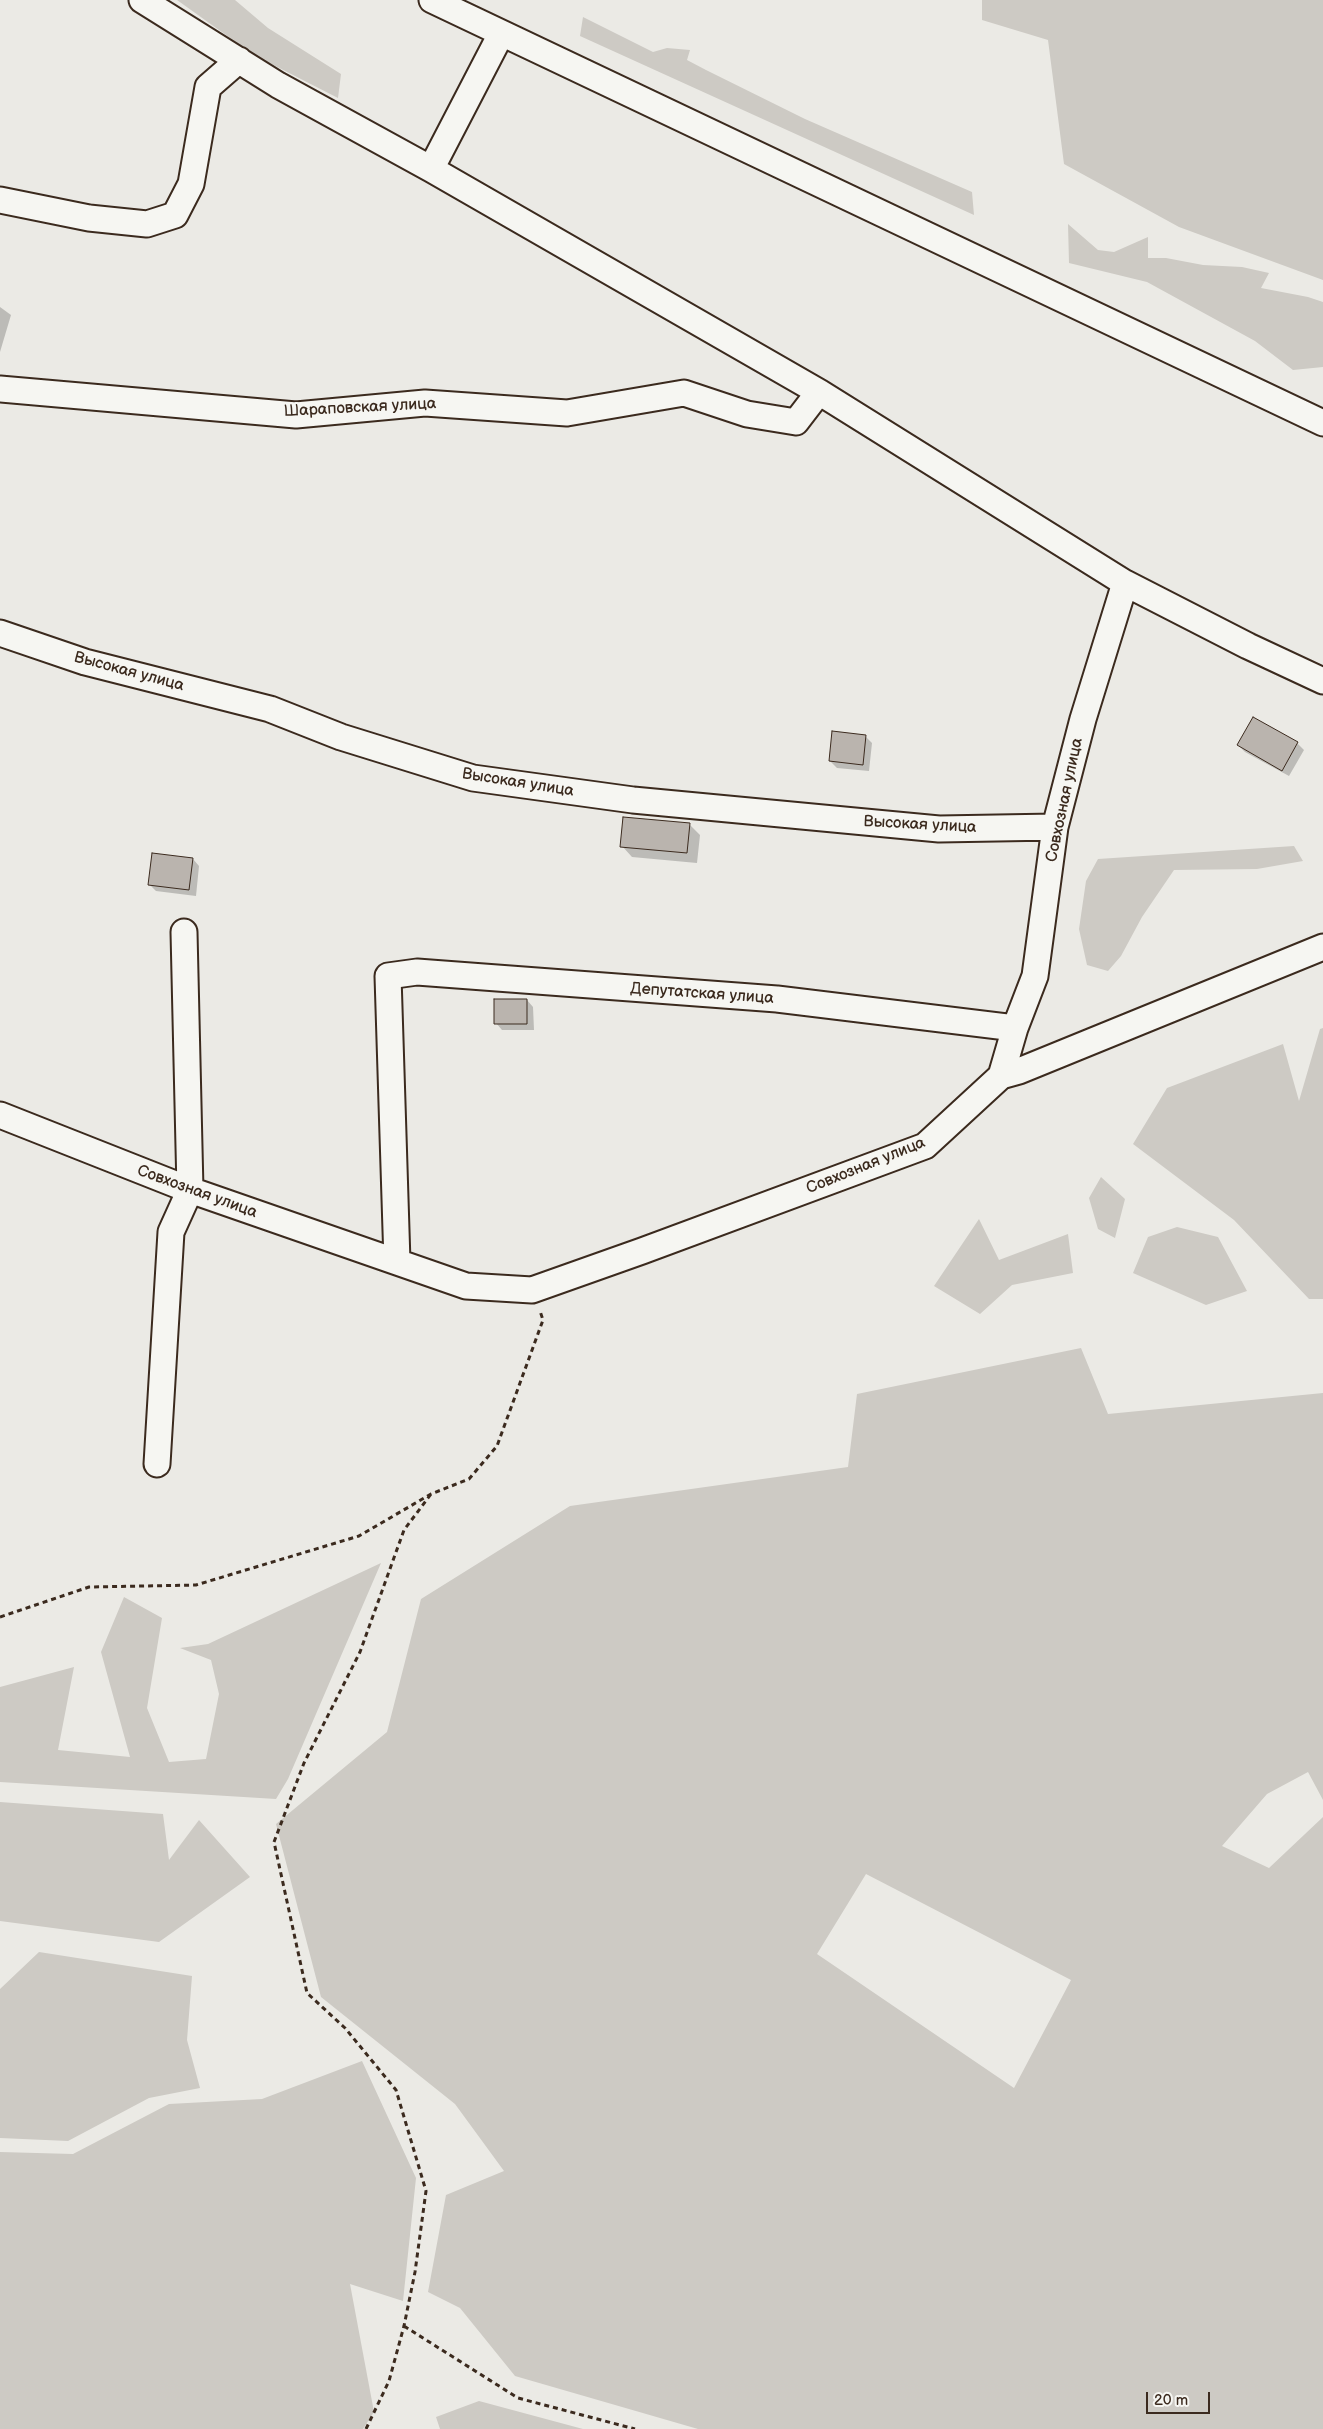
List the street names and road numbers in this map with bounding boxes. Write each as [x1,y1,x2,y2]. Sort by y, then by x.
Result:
street label: Шараповская улица [283,394,437,422]
street label: Высокая улица [72,648,186,696]
street label: Совхозная улица [1042,736,1088,864]
street label: Высокая улица [461,765,575,801]
street label: Высокая улица [863,812,977,838]
street label: Депутатская улица [630,979,774,1009]
street label: Совхозная улица [804,1133,928,1199]
street label: Совхозная улица [134,1161,260,1223]

